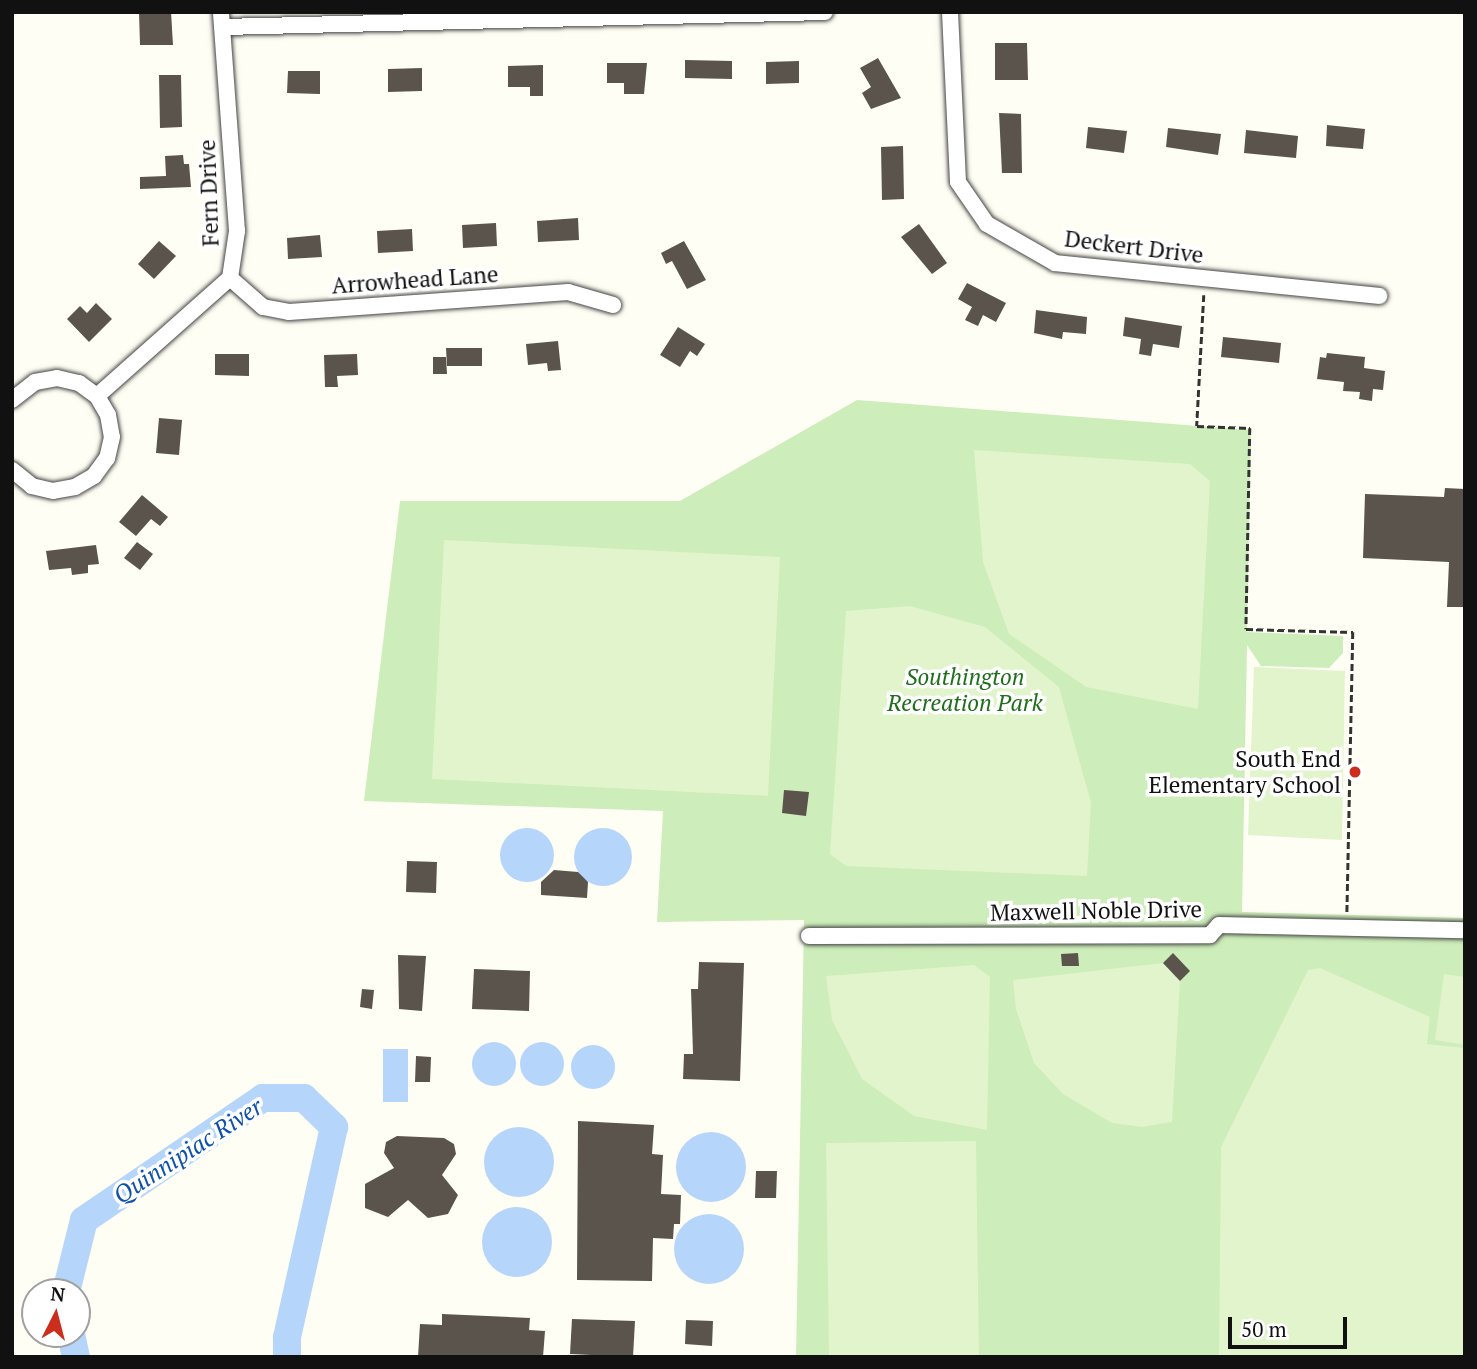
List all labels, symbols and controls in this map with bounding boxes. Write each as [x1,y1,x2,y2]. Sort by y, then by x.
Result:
street label: Fern Drive [193,139,225,247]
street label: Deckert Drive [1063,225,1205,269]
street label: Arrowhead Lane [331,260,499,300]
park label: Southington Recreation Park [887,663,1043,717]
place label: South End Elementary School [1149,745,1341,799]
marker: South End Elementary School [1347,764,1363,780]
street label: Maxwell Noble Drive [990,895,1202,927]
water label: Quinnipiac River [108,1092,268,1210]
north arrow [21,1278,91,1348]
text: N [50,1280,67,1307]
scale bar [1232,1302,1351,1346]
text: 50 m [1241,1315,1287,1343]

